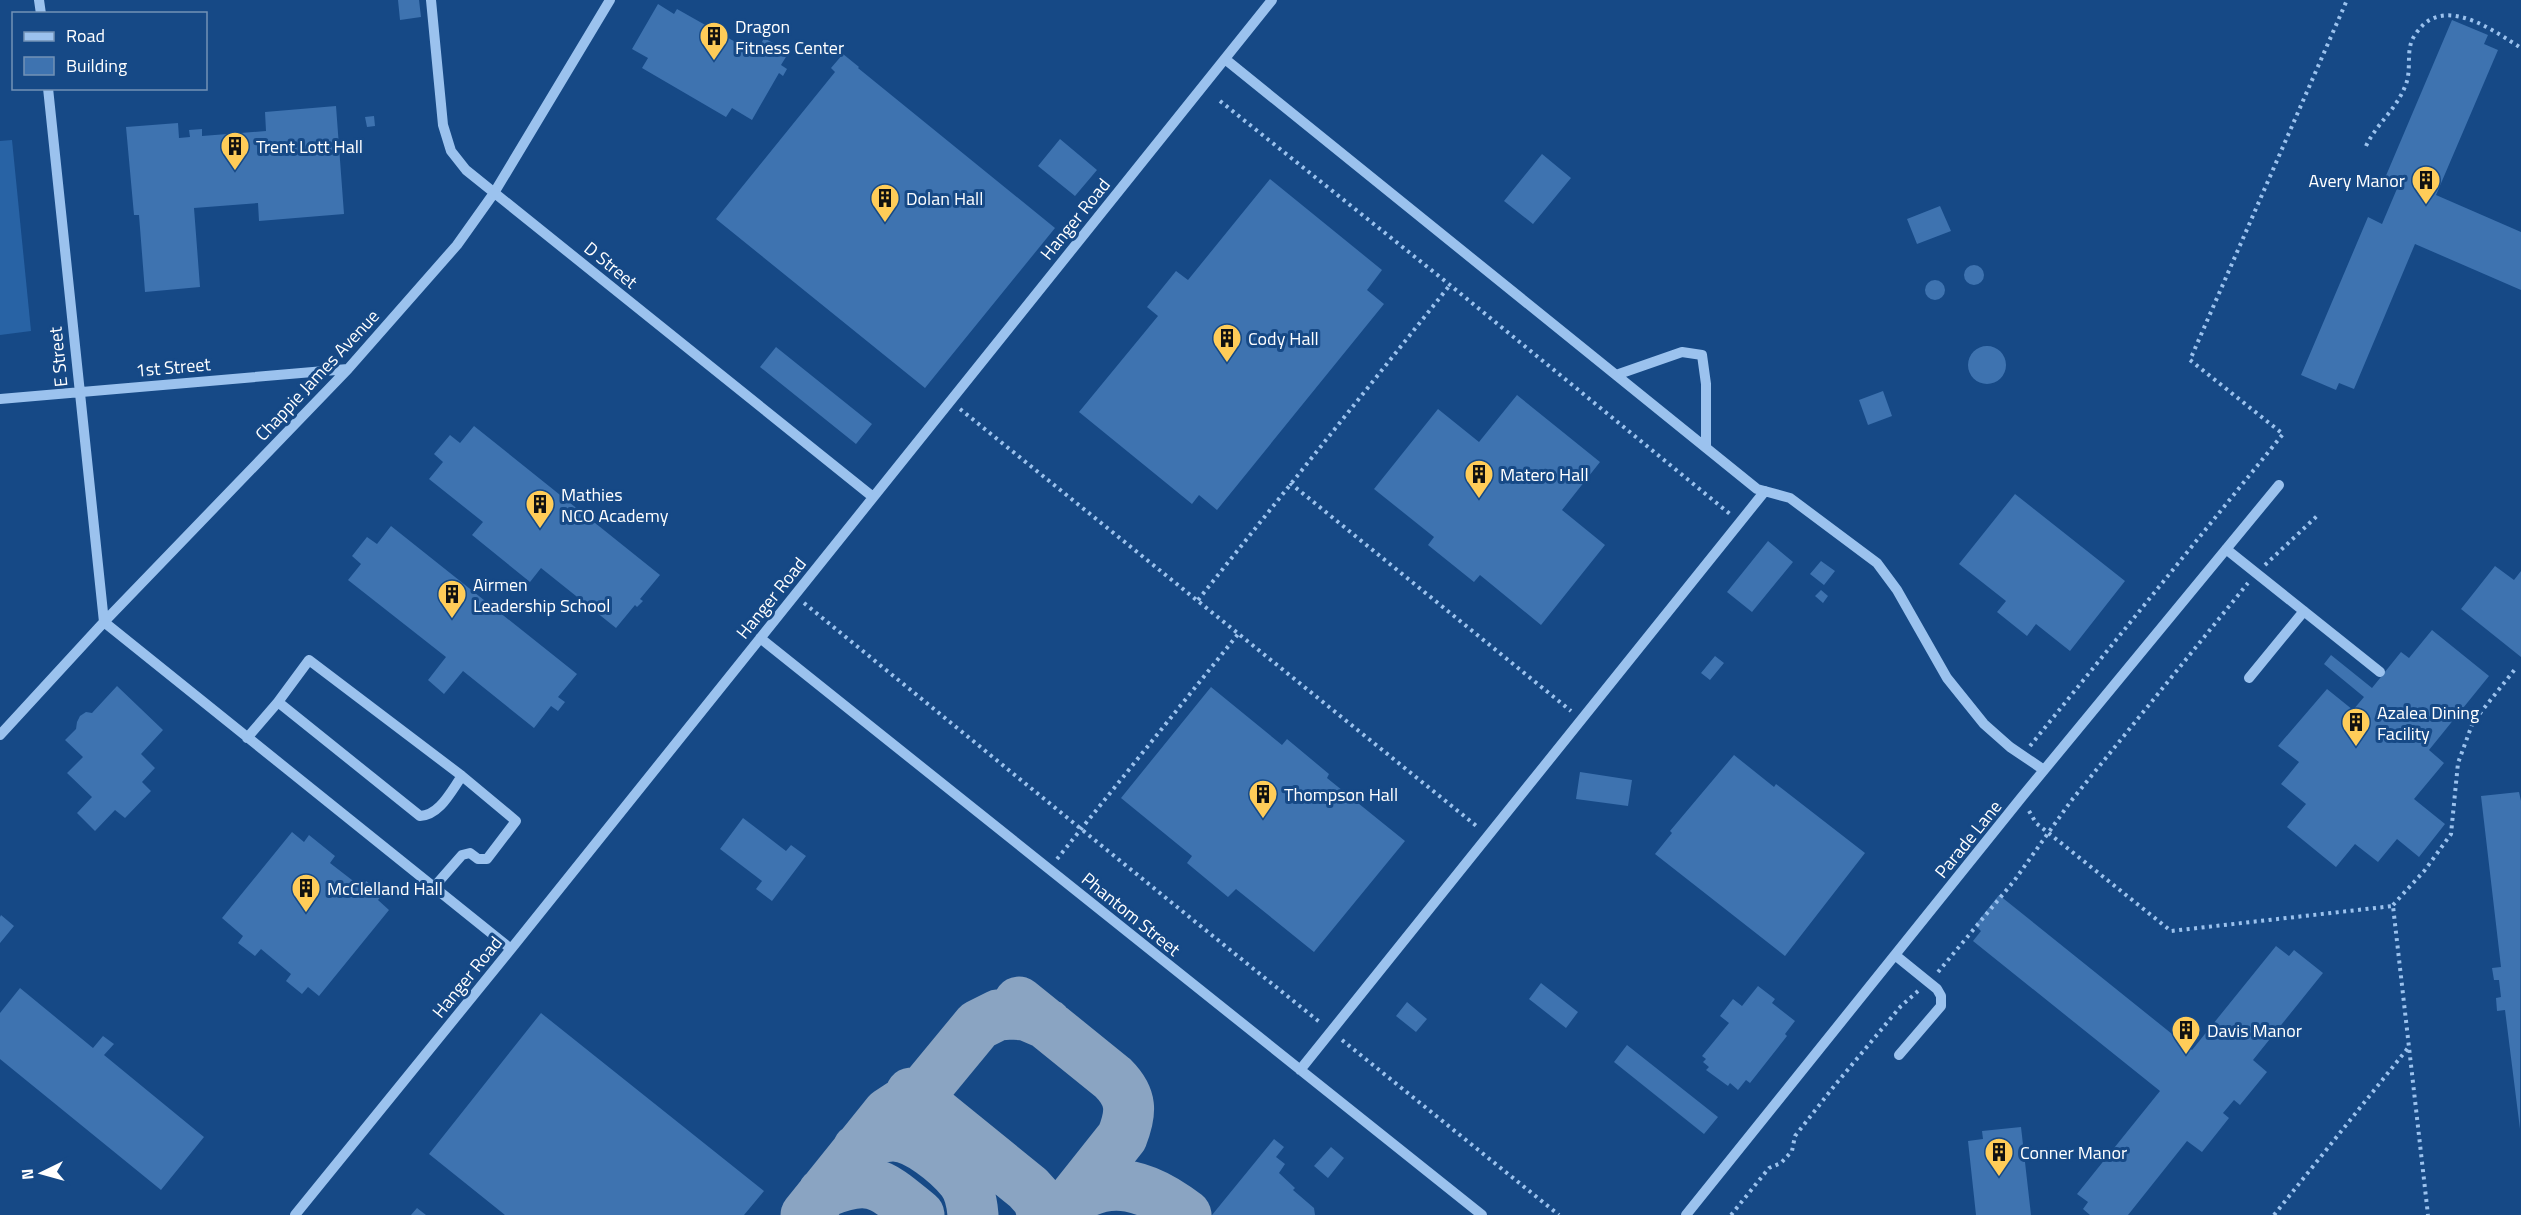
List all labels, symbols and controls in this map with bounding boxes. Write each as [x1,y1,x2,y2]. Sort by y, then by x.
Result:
legend [12,12,207,90]
place label: Dragon Fitness Center [735,13,844,61]
building icon: Dragon Fitness Center [698,20,730,62]
text: Road [66,22,105,49]
text: Building [66,52,127,79]
building icon: Trent Lott Hall [219,130,251,172]
place label: Trent Lott Hall [256,133,363,160]
building icon: Avery Manor [2410,164,2442,206]
place label: Avery Manor [2309,167,2405,194]
street label: Hanger Road [1034,172,1116,266]
building icon: Dolan Hall [869,182,901,224]
place label: Dolan Hall [906,185,983,212]
street label: D Street [578,235,644,295]
street label: Chappie James Avenue [249,303,385,447]
building icon: Cody Hall [1211,322,1243,364]
street label: E Street [41,325,75,388]
place label: Cody Hall [1248,325,1319,352]
street label: 1st Street [134,350,212,384]
building icon: Matero Hall [1463,458,1495,500]
place label: Matero Hall [1500,461,1589,488]
place label: Mathies NCO Academy [561,481,669,529]
building icon: Mathies NCO Academy [524,488,556,530]
street label: Hanger Road [730,551,812,645]
place label: Airmen Leadership School [473,571,610,619]
building icon: Airmen Leadership School [436,578,468,620]
place label: Azalea Dining Facility [2377,699,2479,747]
building icon: Azalea Dining Facility [2340,706,2372,748]
building icon: Thompson Hall [1247,778,1279,820]
place label: Thompson Hall [1284,781,1398,808]
street label: Parade Lane [1928,794,2008,884]
street label: Phantom Street [1076,866,1187,963]
building icon: McClelland Hall [290,872,322,914]
place label: McClelland Hall [327,875,443,902]
street label: Hanger Road [426,930,508,1024]
building icon: Davis Manor [2170,1014,2202,1056]
place label: Davis Manor [2207,1017,2302,1044]
building icon: Conner Manor [1983,1136,2015,1178]
place label: Conner Manor [2020,1139,2127,1166]
north arrow [12,1143,72,1203]
text: N [15,1168,39,1181]

